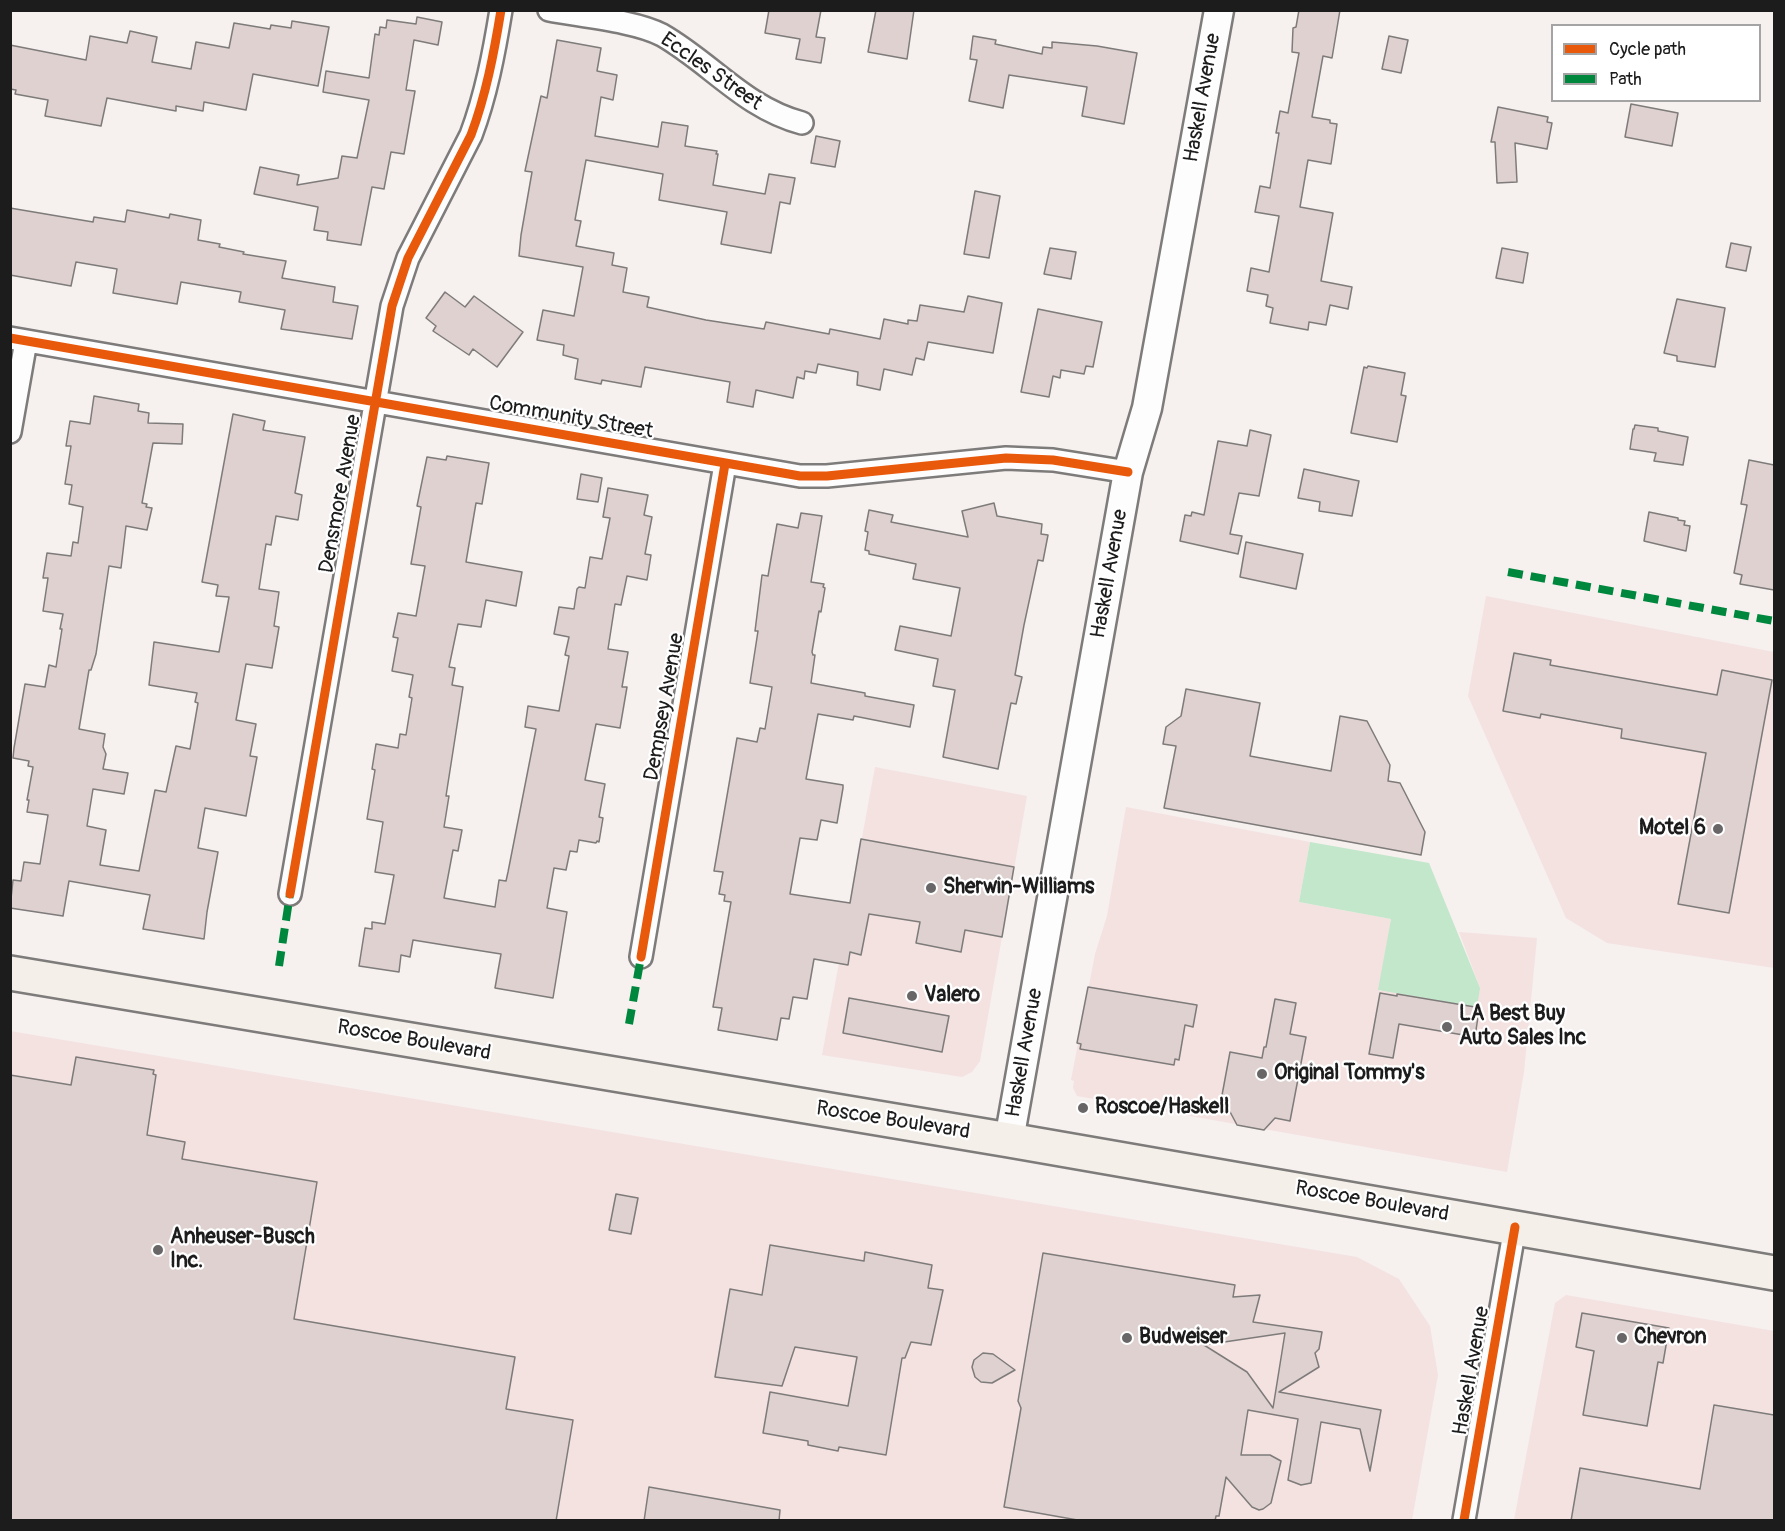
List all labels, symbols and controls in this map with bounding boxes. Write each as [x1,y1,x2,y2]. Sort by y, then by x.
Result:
legend [1551,24,1761,102]
street label: Eccles Street [655,28,767,116]
street label: Haskell Avenue [1179,31,1227,165]
text: Cycle path [1609,38,1686,61]
text: Path [1609,68,1642,91]
street label: Community Street [487,391,655,445]
street label: Densmore Avenue [315,413,367,575]
street label: Haskell Avenue [1086,507,1134,641]
street label: Dempsey Avenue [640,631,690,783]
place label: Motel 6 [1639,816,1706,842]
marker: Motel 6 [1711,822,1725,836]
place label: Sherwin-Williams [943,875,1094,901]
marker: Sherwin-Williams [924,881,938,895]
place label: Valero [924,983,980,1009]
street label: Haskell Avenue [1001,986,1049,1120]
marker: Valero [905,989,919,1003]
place label: LA Best Buy Auto Sales Inc [1459,1002,1586,1052]
street label: Roscoe Boulevard [335,1015,493,1067]
marker: LA Best Buy Auto Sales Inc [1440,1020,1454,1034]
place label: Original Tommy's [1274,1061,1425,1087]
marker: Original Tommy's [1255,1067,1269,1081]
place label: Roscoe/Haskell [1095,1095,1229,1121]
street label: Roscoe Boulevard [814,1096,972,1146]
marker: Roscoe/Haskell [1076,1101,1090,1115]
street label: Roscoe Boulevard [1293,1176,1451,1228]
place label: Anheuser-Busch Inc. [170,1225,315,1275]
marker: Anheuser-Busch Inc. [151,1243,165,1257]
street label: Haskell Avenue [1448,1304,1496,1438]
place label: Budweiser [1139,1325,1227,1351]
place label: Chevron [1634,1325,1707,1351]
marker: Budweiser [1120,1331,1134,1345]
marker: Chevron [1615,1331,1629,1345]

